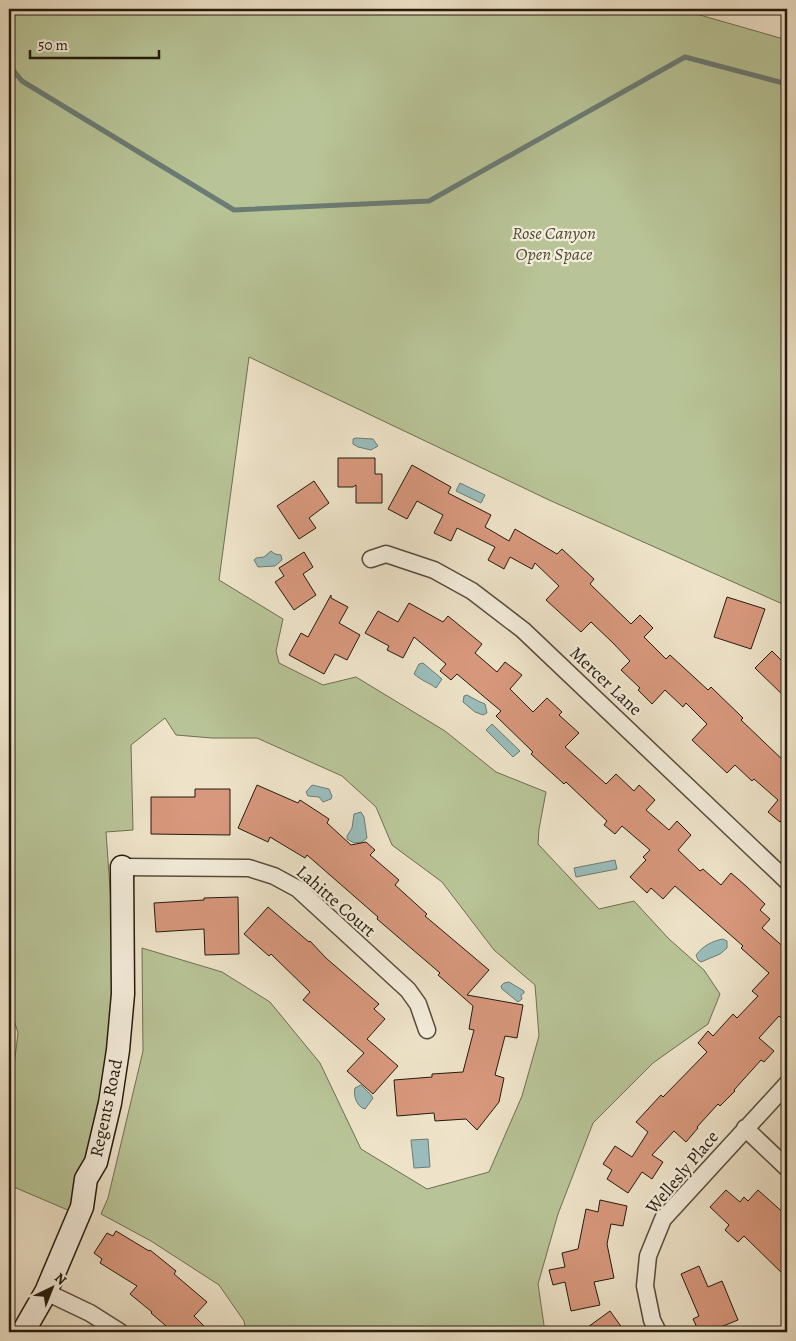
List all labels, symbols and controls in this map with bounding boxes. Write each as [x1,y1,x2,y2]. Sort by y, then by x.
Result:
scale bar [30,28,159,60]
text: 50 m [38,35,68,55]
park label: Rose Canyon Open Space [512,221,596,266]
street label: Mercer Lane [565,641,647,721]
street label: Lahitte Court [291,860,381,942]
street label: Regents Road [84,1057,128,1159]
street label: Wellesly Place [639,1125,724,1219]
north arrow [28,1264,78,1314]
text: N [50,1268,71,1289]

